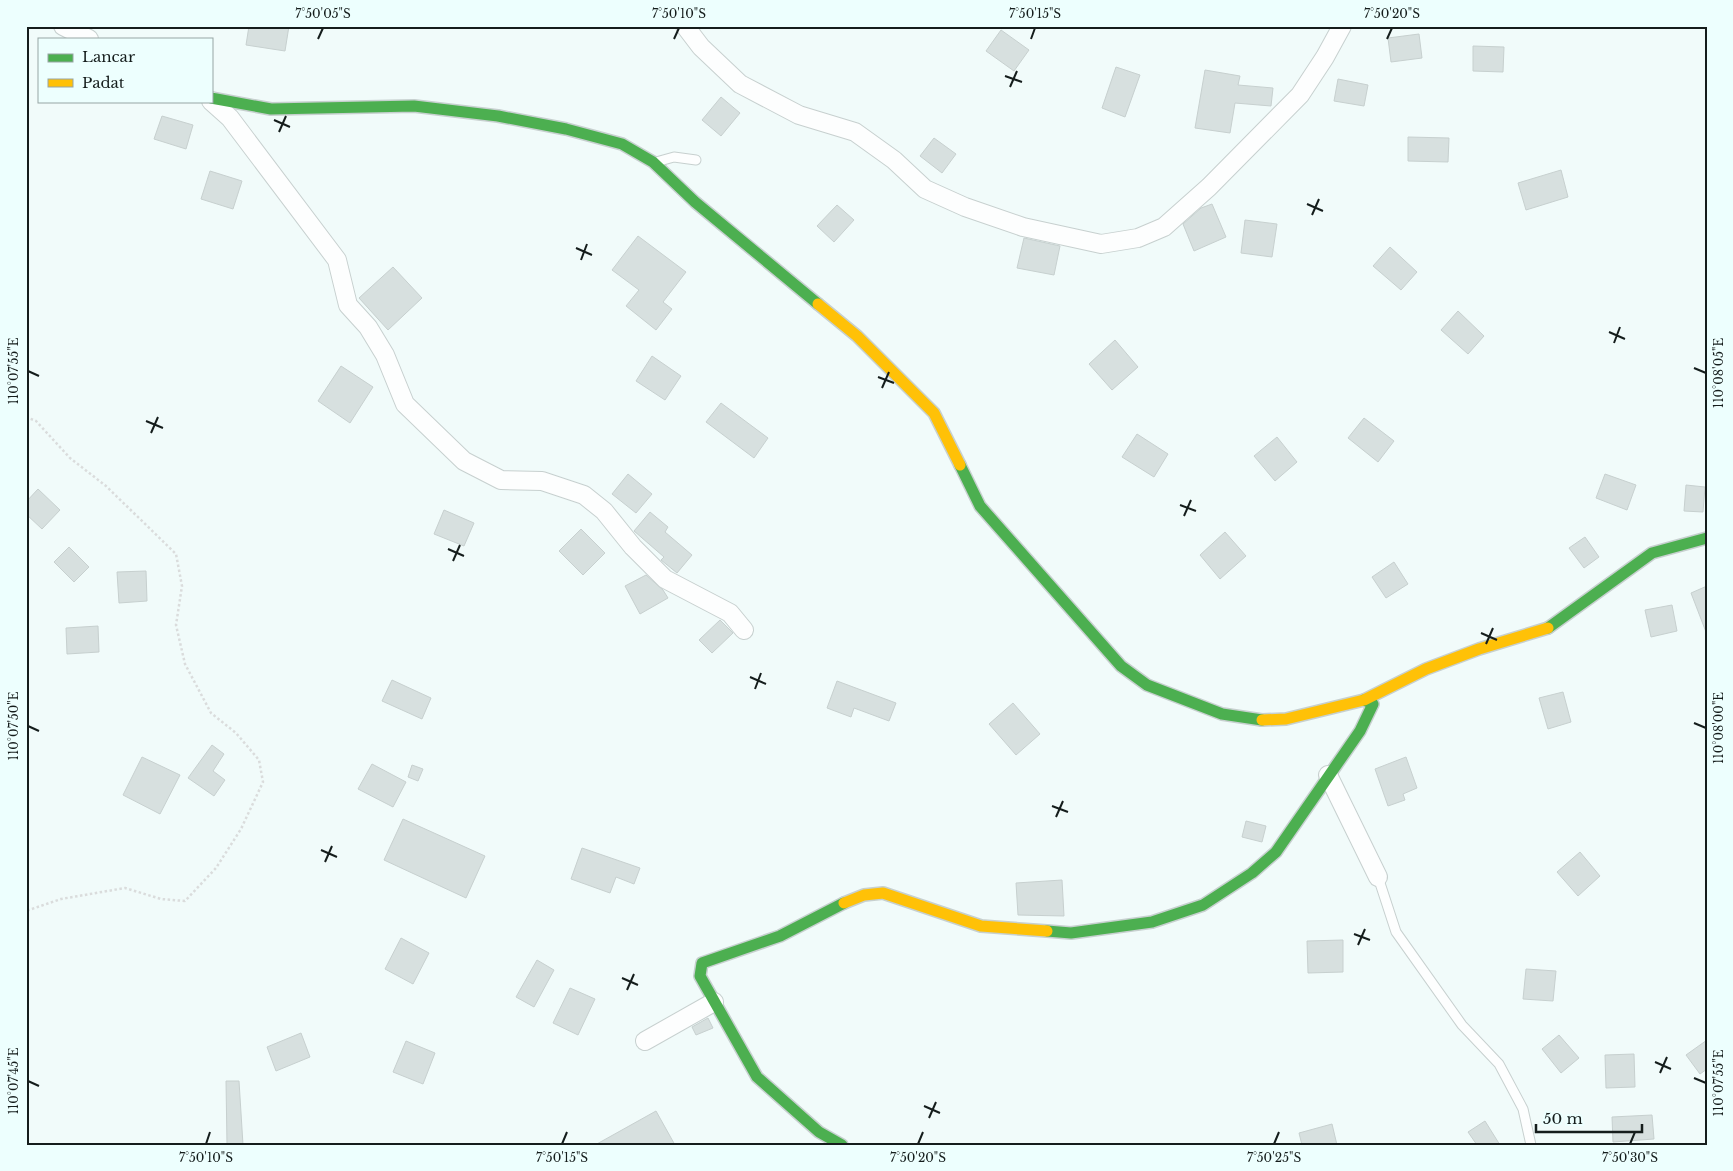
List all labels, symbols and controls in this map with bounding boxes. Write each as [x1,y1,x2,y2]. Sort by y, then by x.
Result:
text: 7°50'05"S [295,6,351,21]
text: 7°50'10"S [652,6,706,21]
text: 7°50'15"S [1009,6,1061,21]
text: 7°50'20"S [1364,6,1420,21]
legend [38,38,212,102]
text: Lancar [82,47,136,66]
text: Padat [82,73,125,92]
text: 110°07'55"E [6,337,21,405]
text: 110°08'05"E [1711,338,1726,408]
text: 110°07'50"E [6,691,21,760]
text: 110°08'00"E [1711,692,1726,764]
text: 110°07'45"E [6,1047,21,1115]
text: 110°07'55"E [1711,1049,1726,1117]
scale bar [1536,1101,1642,1133]
text: 50 m [1543,1109,1583,1128]
text: 7°50'10"S [179,1150,233,1165]
text: 7°50'15"S [536,1150,588,1165]
text: 7°50'20"S [890,1150,946,1165]
text: 7°50'25"S [1247,1150,1301,1165]
text: 7°50'30"S [1602,1150,1658,1165]

